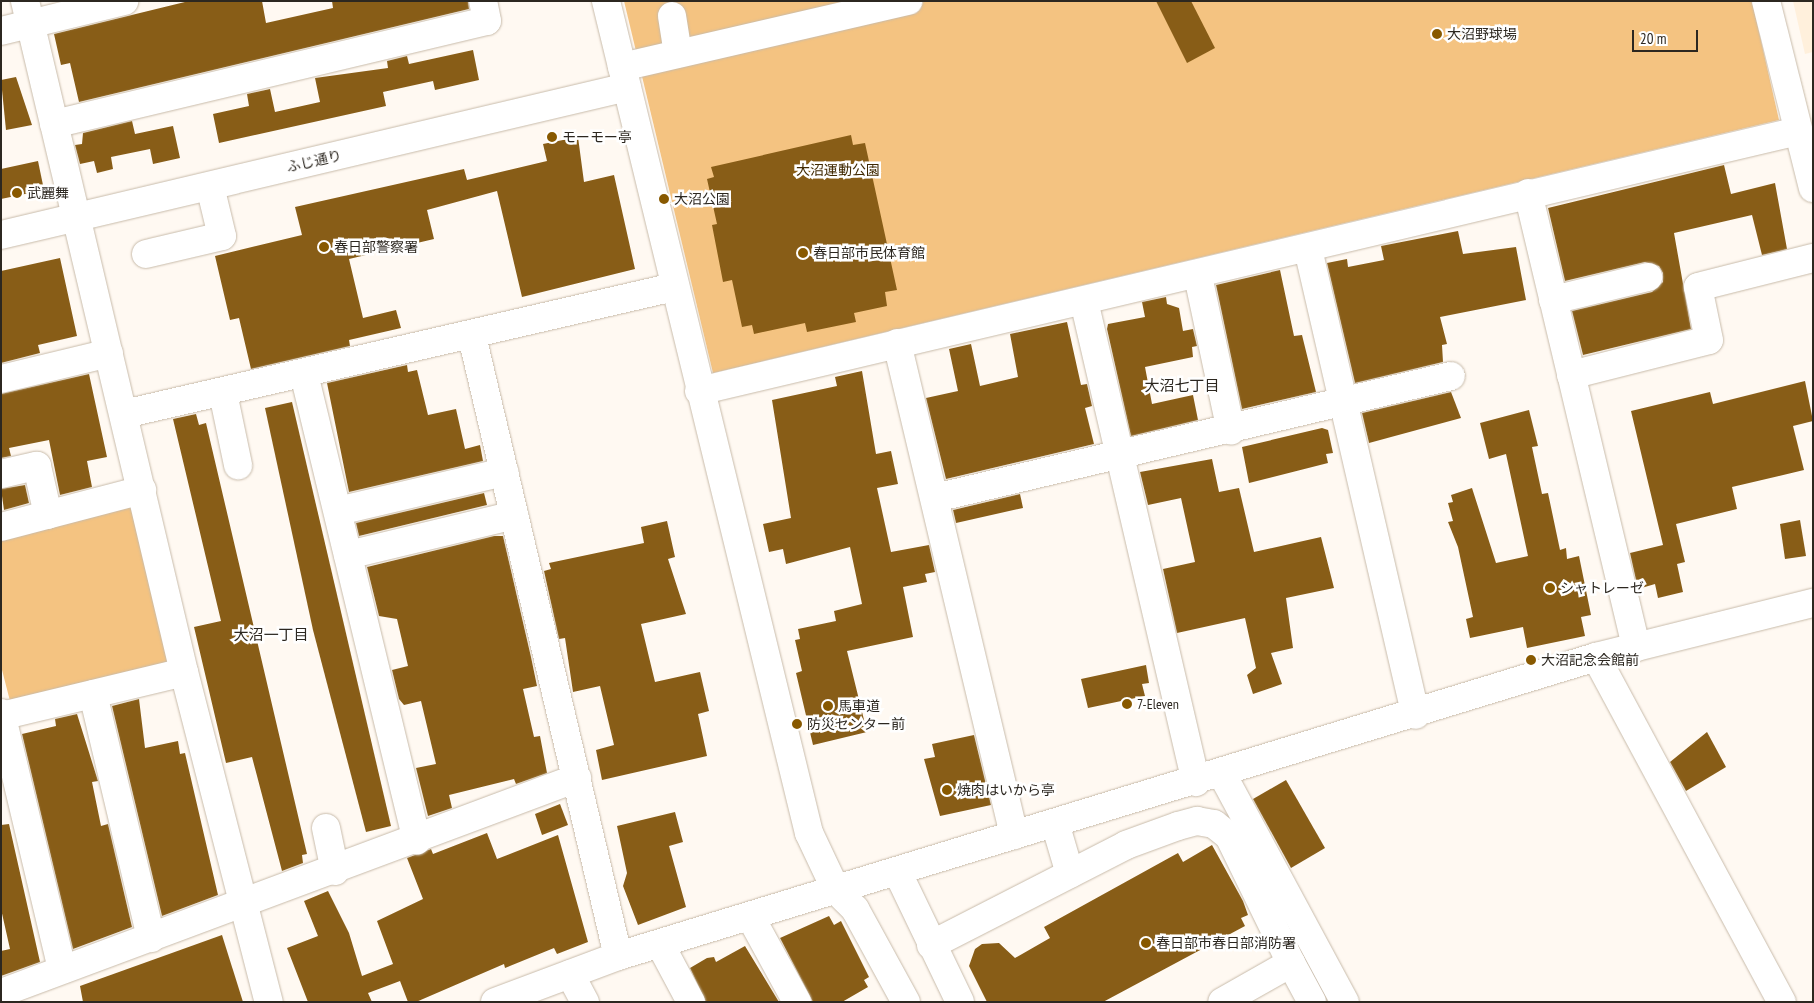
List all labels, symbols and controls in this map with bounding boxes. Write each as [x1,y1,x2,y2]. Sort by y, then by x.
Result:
scale bar [1634,20,1700,52]
place label: 大沼野球場 [1447,26,1517,42]
marker: 大沼野球場 [1431,28,1443,40]
text: 20 m [1640,29,1666,48]
place label: モーモー亭 [562,129,632,145]
marker: モーモー亭 [546,131,558,143]
street label: ふじ通り [285,147,343,175]
park label: 大沼運動公園 [796,162,880,178]
place label: 武麗舞 [27,185,69,201]
marker: 武麗舞 [11,187,23,199]
place label: 大沼公園 [674,191,730,207]
marker: 大沼公園 [658,193,670,205]
place label: 春日部警察署 [334,239,418,255]
marker: 春日部警察署 [318,241,330,253]
place label: 春日部市民体育館 [813,245,925,261]
marker: 春日部市民体育館 [797,247,809,259]
district label: 大沼七丁目 [1145,377,1219,395]
place label: シャトレーゼ [1560,580,1644,596]
marker: シャトレーゼ [1544,582,1556,594]
district label: 大沼一丁目 [234,626,308,644]
place label: 大沼記念会館前 [1541,652,1639,668]
marker: 大沼記念会館前 [1525,654,1537,666]
place label: 7-Eleven [1137,696,1179,712]
place label: 馬車道 [838,698,880,714]
marker: 7-Eleven [1121,698,1133,710]
marker: 馬車道 [822,700,834,712]
place label: 防災センター前 [807,716,905,732]
marker: 防災センター前 [791,718,803,730]
place label: 焼肉はいから亭 [957,782,1055,798]
marker: 焼肉はいから亭 [941,784,953,796]
place label: 春日部市春日部消防署 [1156,935,1296,951]
marker: 春日部市春日部消防署 [1140,937,1152,949]

